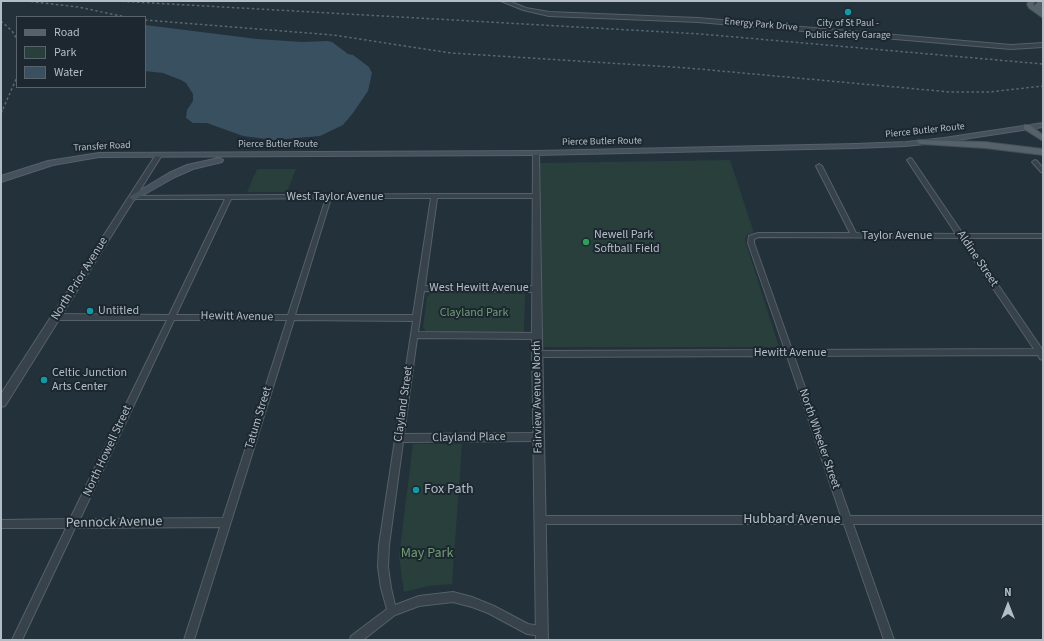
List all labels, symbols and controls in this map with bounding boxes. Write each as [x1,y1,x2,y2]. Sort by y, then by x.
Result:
marker: City of St Paul - Public Safety Garage [843,7,853,17]
legend [16,16,146,88]
street label: Energy Park Drive [724,16,798,34]
place label: City of St Paul - Public Safety Garage [805,18,891,42]
text: Road [54,24,80,41]
text: Park [54,44,76,61]
text: Water [54,64,83,81]
street label: Pierce Butler Route [885,121,965,141]
street label: Pierce Butler Route [562,135,642,149]
street label: Pierce Butler Route [238,139,318,151]
street label: Transfer Road [73,140,131,154]
street label: West Taylor Avenue [287,190,383,204]
place label: Newell Park Softball Field [594,228,660,256]
street label: Aldine Street [953,228,1001,290]
street label: Taylor Avenue [862,229,932,243]
street label: North Prior Avenue [49,235,111,323]
marker: Newell Park Softball Field [581,237,591,247]
street label: West Hewitt Avenue [429,281,529,295]
place label: Untitled [98,304,139,318]
marker: Untitled [85,306,95,316]
park label: Clayland Park [440,306,508,320]
street label: Hewitt Avenue [201,309,273,325]
street label: Fairview Avenue North [530,340,546,454]
street label: Hewitt Avenue [754,346,826,360]
street label: Clayland Street [392,365,416,443]
place label: Celtic Junction Arts Center [52,366,127,394]
marker: Celtic Junction Arts Center [39,375,49,385]
street label: Tatum Street [243,385,275,451]
street label: North Wheeler Street [795,387,843,491]
street label: North Howell Street [81,403,135,499]
street label: Clayland Place [432,430,506,446]
place label: Fox Path [424,482,474,498]
marker: Fox Path [411,485,421,495]
street label: Hubbard Avenue [743,512,841,528]
street label: Pennock Avenue [66,514,162,532]
park label: May Park [401,546,453,562]
north arrow [988,585,1028,625]
text: N [1004,585,1012,600]

